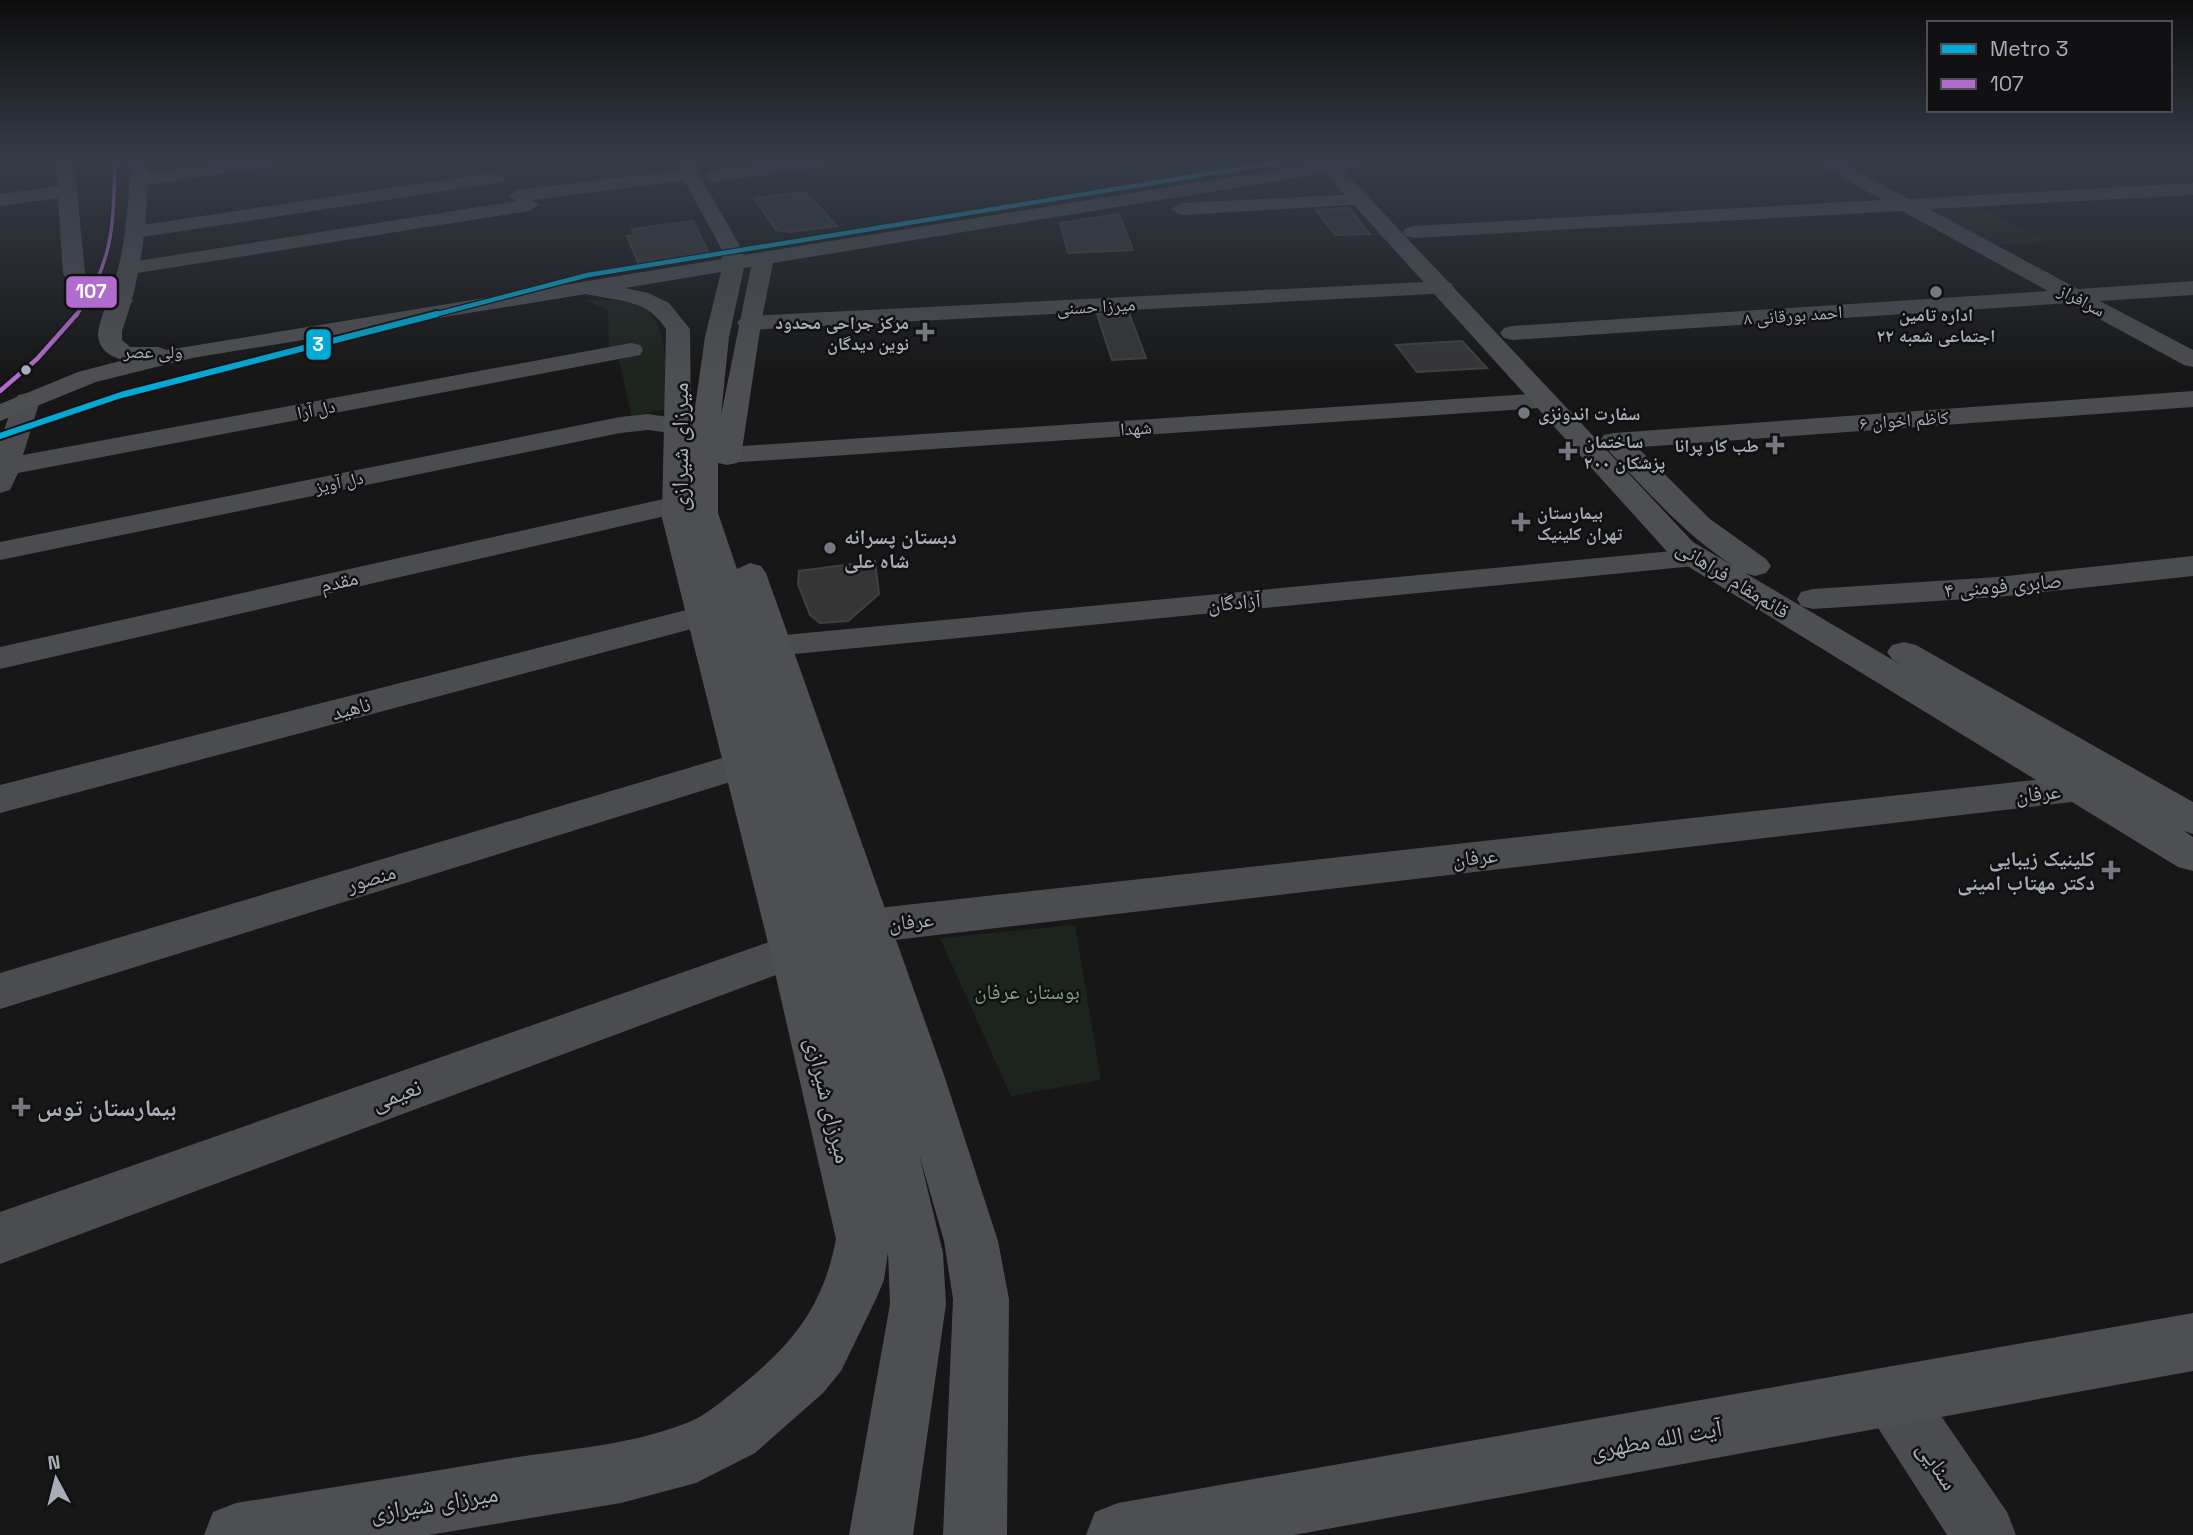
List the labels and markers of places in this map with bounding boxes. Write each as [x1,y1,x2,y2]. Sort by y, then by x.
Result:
marker: اداره تامین اجتماعی شعبه ۲۲ [1928,284,1944,300]
place label: اداره تامین اجتماعی شعبه ۲۲ [1877,303,1995,347]
place label: مرکز جراحی محدود نوین دیدگان [775,311,909,355]
marker: مرکز جراحی محدود نوین دیدگان [915,322,935,342]
unlabelled marker [19,363,33,377]
place label: سفارت اندونزی [1538,402,1640,425]
marker: سفارت اندونزی [1516,405,1532,421]
place label: ساختمان پزشکان ۲۰۰ [1584,430,1665,474]
place label: طب کار پرانا [1674,434,1759,457]
marker: طب کار پرانا [1765,435,1785,455]
marker: ساختمان پزشکان ۲۰۰ [1558,441,1578,461]
place label: بیمارستان تهران کلینیک [1537,501,1623,545]
marker: بیمارستان تهران کلینیک [1511,512,1531,532]
place label: دبستان پسرانه شاه علی [844,523,957,574]
marker: دبستان پسرانه شاه علی [822,540,838,556]
place label: کلینیک زیبایی دکتر مهتاب امینی [1957,845,2095,896]
marker: کلینیک زیبایی دکتر مهتاب امینی [2101,860,2121,880]
place label: بیمارستان توس [37,1092,176,1123]
marker: بیمارستان توس [11,1097,31,1117]

